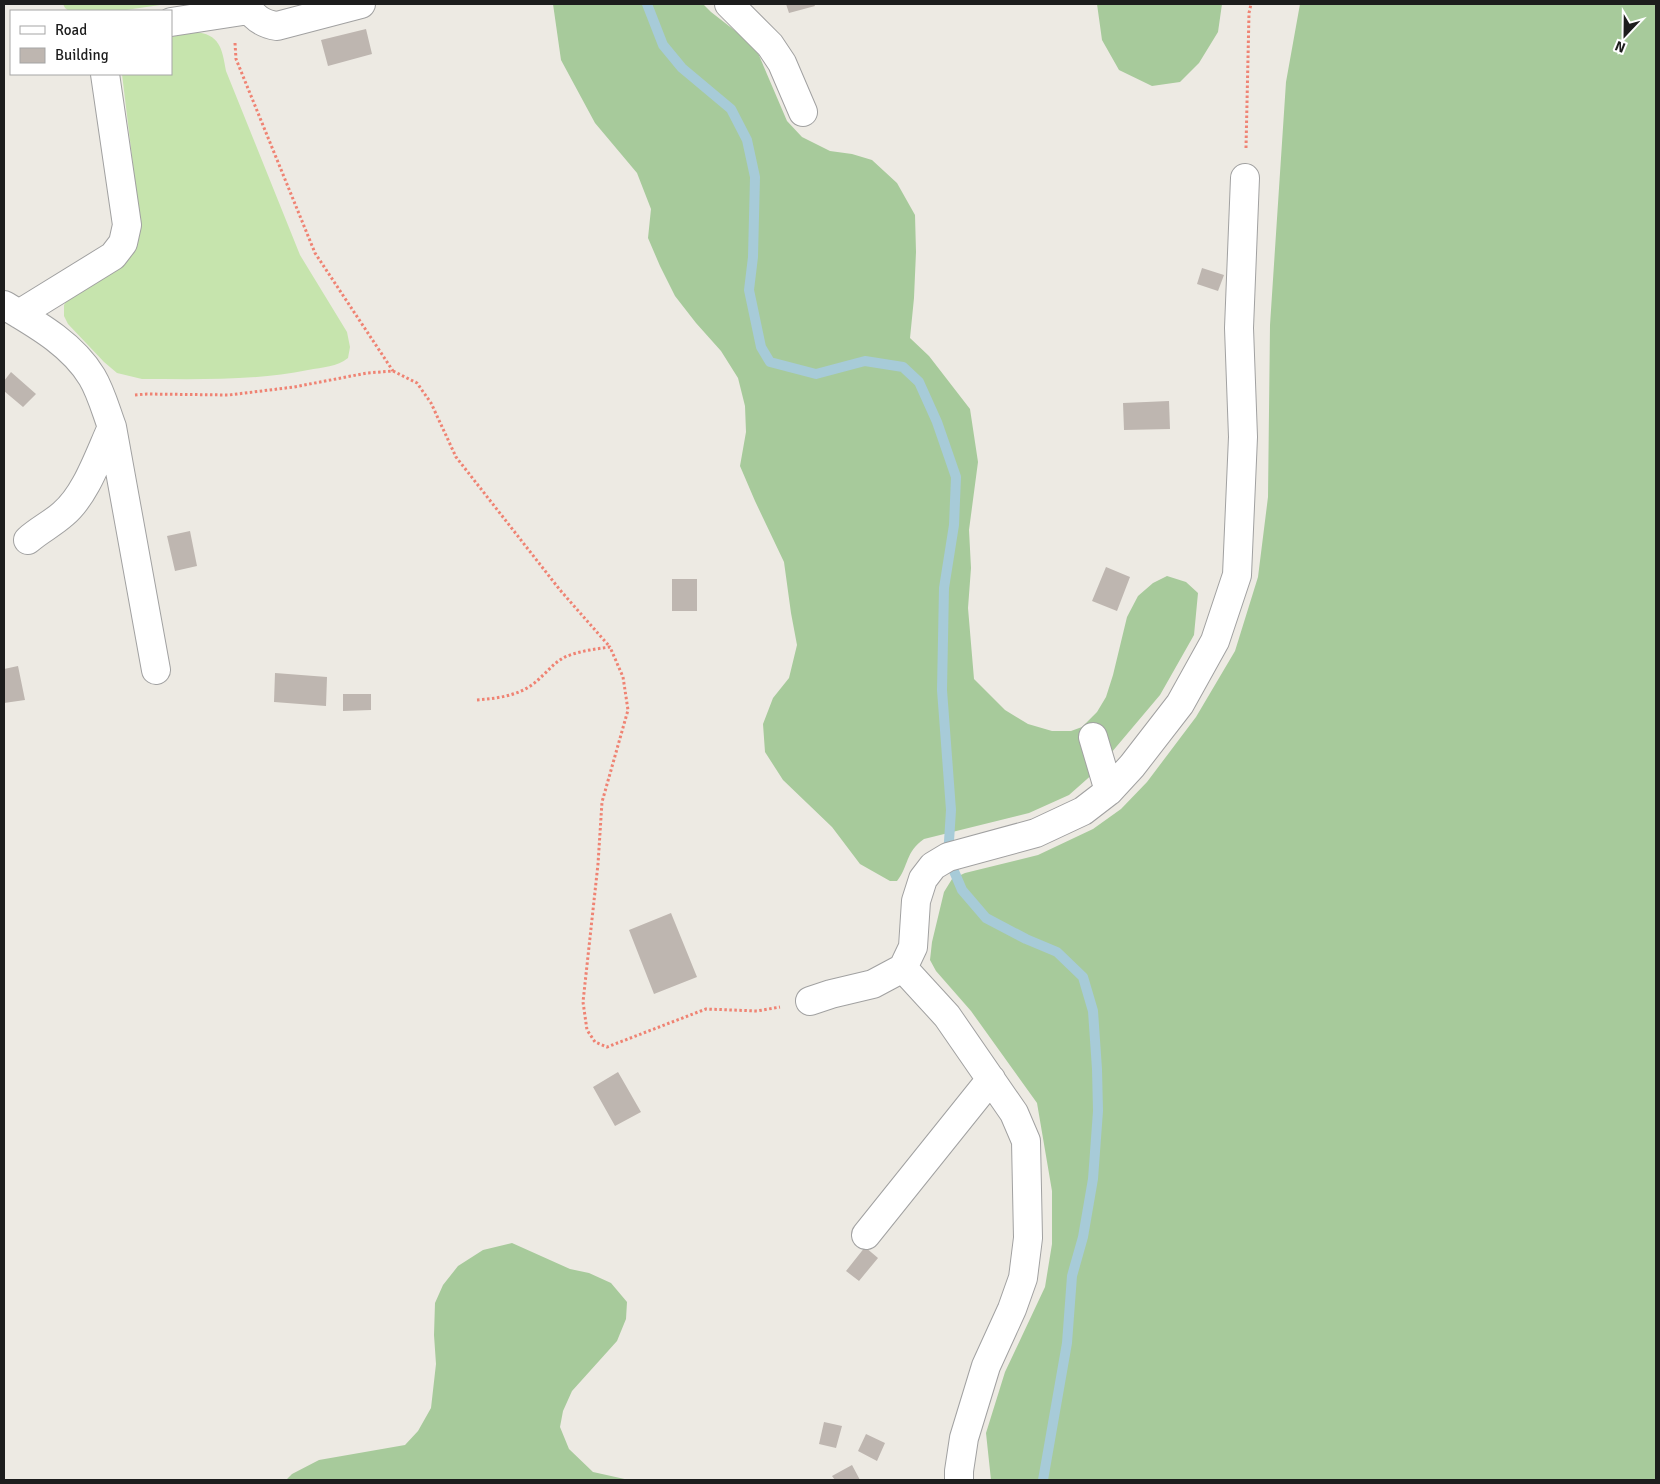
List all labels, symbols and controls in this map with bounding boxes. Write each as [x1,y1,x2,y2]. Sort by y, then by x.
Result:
legend [10,10,172,75]
north arrow [1600,10,1650,60]
text: Road [55,21,87,39]
text: N [1613,37,1628,56]
text: Building [55,46,109,64]

